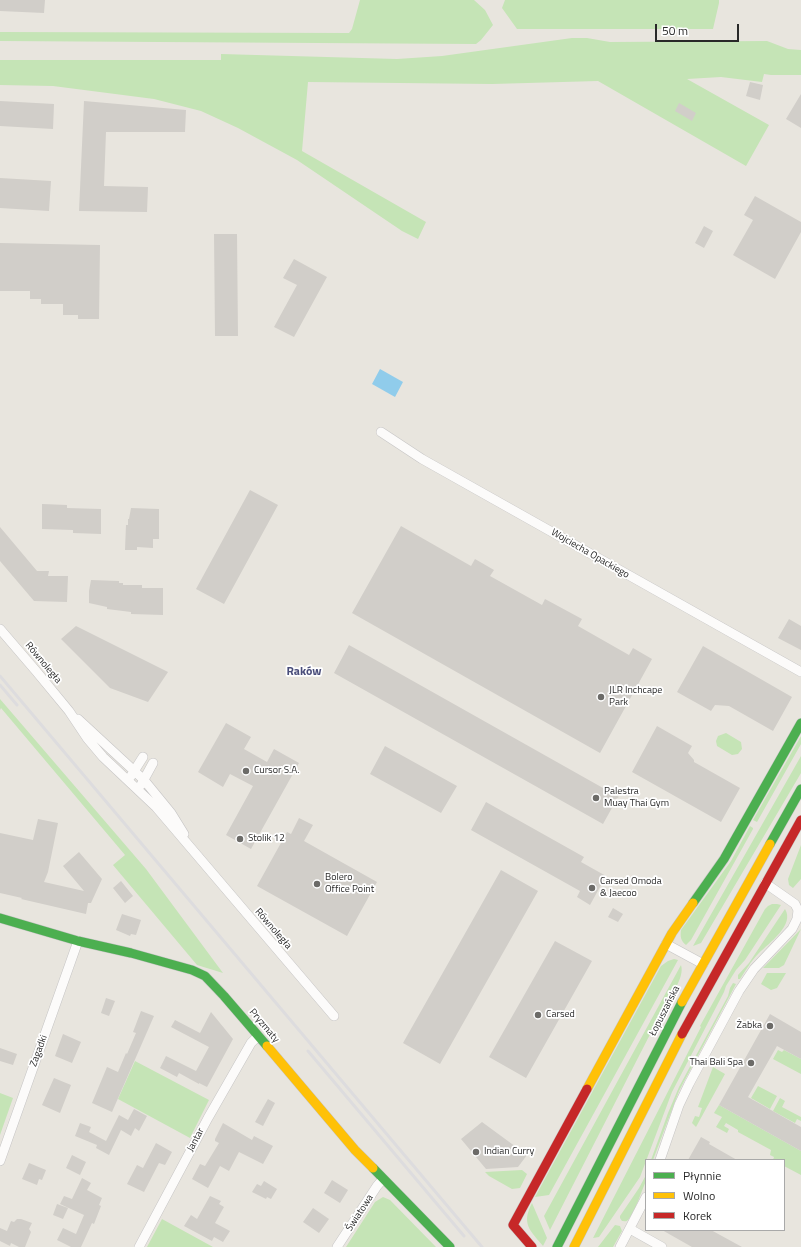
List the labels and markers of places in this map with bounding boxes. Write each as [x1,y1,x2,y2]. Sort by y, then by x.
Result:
place label: JLR Inchcape Park [609,685,662,708]
marker: JLR Inchcape Park [596,692,606,702]
place label: Cursor S.A. [254,765,299,777]
marker: Cursor S.A. [241,766,251,776]
place label: Palestra Muay Thai Gym [604,786,669,810]
marker: Palestra Muay Thai Gym [591,793,601,803]
place label: Stolik 12 [248,833,285,845]
marker: Stolik 12 [235,834,245,844]
place label: Bolero Office Point [325,872,374,896]
place label: Carsed Omoda & Jaecoo [600,876,662,900]
marker: Bolero Office Point [312,879,322,889]
marker: Carsed Omoda & Jaecoo [587,883,597,893]
place label: Carsed [546,1009,575,1021]
marker: Carsed [533,1010,543,1020]
place label: Żabka [737,1020,762,1032]
marker: Żabka [765,1021,775,1031]
place label: Thai Bali Spa [689,1057,743,1069]
marker: Thai Bali Spa [746,1058,756,1068]
place label: Indian Curry [484,1146,534,1158]
marker: Indian Curry [471,1147,481,1157]

